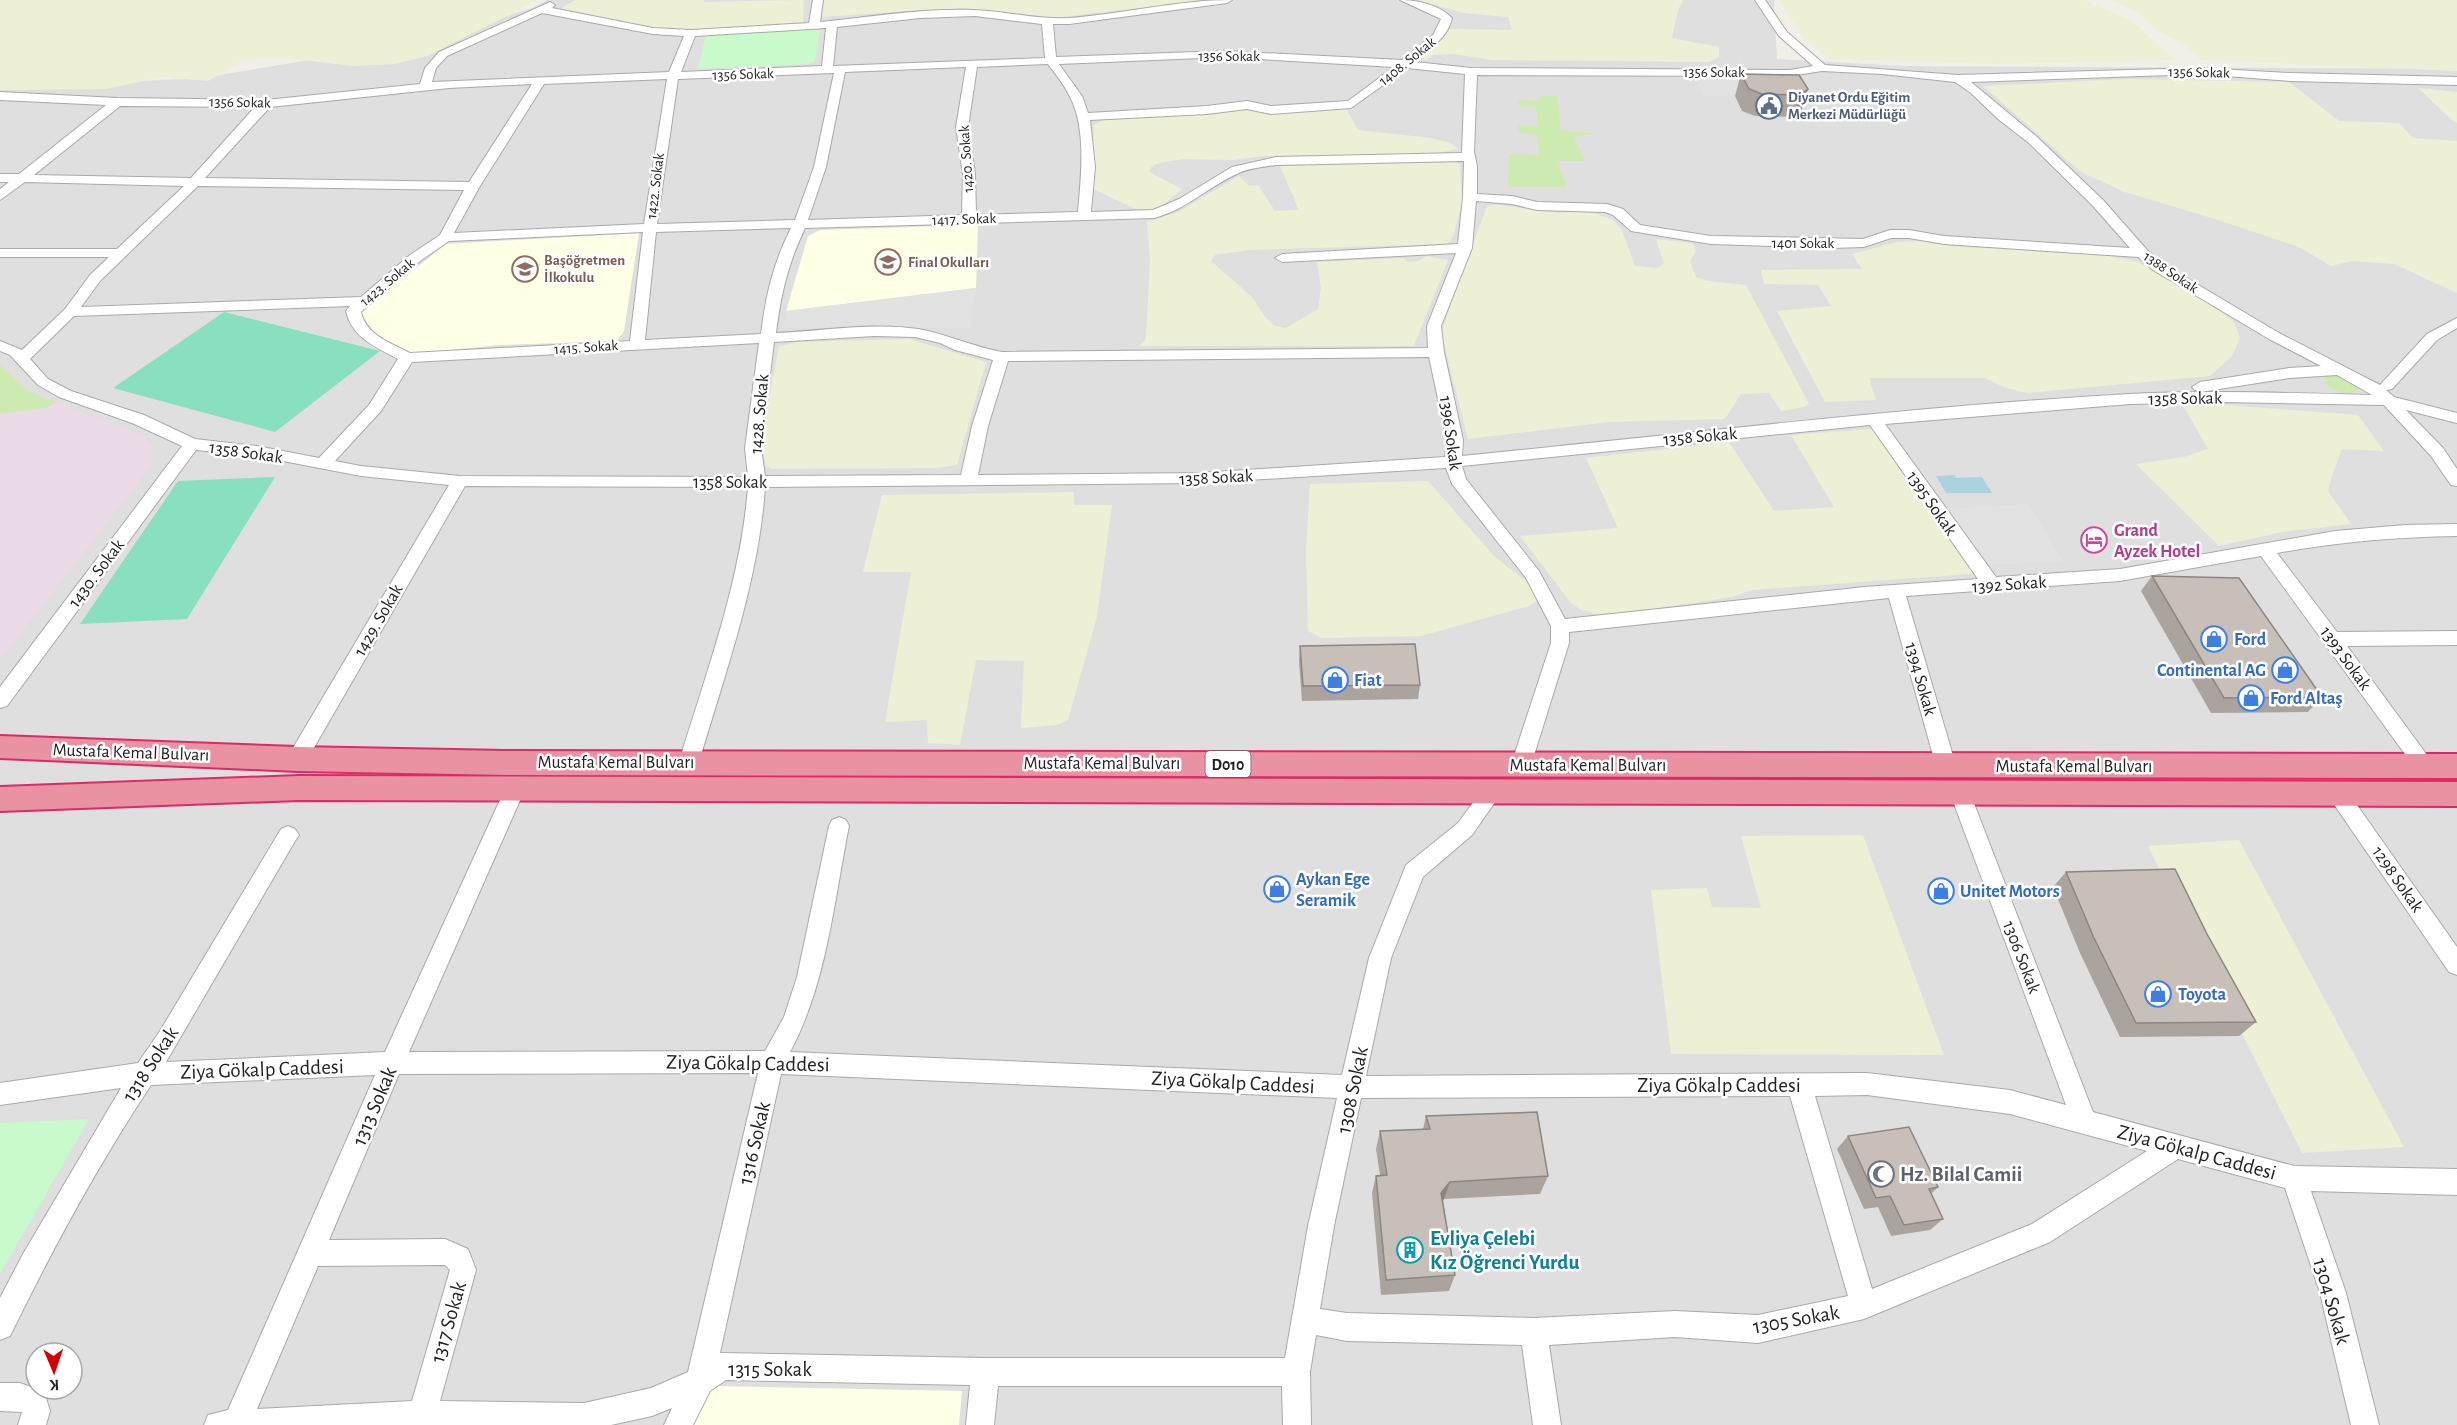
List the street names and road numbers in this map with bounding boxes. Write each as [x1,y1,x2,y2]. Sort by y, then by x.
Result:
street label: 1408. Sokak [1376,34,1438,89]
street label: 1356 Sokak [1198,49,1260,64]
street label: 1356 Sokak [2168,64,2230,81]
street label: 1356 Sokak [1683,65,1745,80]
street label: 1356 Sokak [712,66,774,83]
street label: 1356 Sokak [209,94,271,111]
street label: 1420. Sokak [957,125,976,193]
street label: 1422. Sokak [644,152,667,220]
street label: 1417. Sokak [932,211,996,228]
street label: 1401 Sokak [1772,236,1834,251]
street label: 1388 Sokak [2141,249,2201,296]
street label: 1423. Sokak [357,255,417,309]
street label: 1415. Sokak [554,338,619,357]
street label: 1428. Sokak [748,373,773,455]
street label: 1358 Sokak [2148,389,2223,409]
street label: 1396 Sokak [1436,395,1464,472]
street label: 1358 Sokak [1662,425,1739,449]
street label: 1358 Sokak [208,439,285,467]
street label: 1358 Sokak [1179,467,1254,489]
street label: 1395 Sokak [1903,468,1960,540]
street label: 1358 Sokak [693,474,768,492]
street label: 1430. Sokak [65,536,129,611]
street label: 1392 Sokak [1971,573,2048,597]
street label: 1429. Sokak [351,581,407,660]
street label: 1393 Sokak [2316,623,2375,694]
street label: 1394 Sokak [1901,641,1939,719]
street label: Mustafa Kemal Bulvarı [52,741,210,765]
road number: D010 [1206,751,1250,777]
street label: Mustafa Kemal Bulvarı [538,754,694,772]
street label: Mustafa Kemal Bulvarı [1024,755,1180,773]
street label: Mustafa Kemal Bulvarı [1510,757,1666,775]
street label: Mustafa Kemal Bulvarı [1996,758,2152,776]
street label: 1298 Sokak [2368,843,2427,916]
street label: 1306 Sokak [1999,919,2043,997]
street label: 1318 Sokak [119,1023,183,1106]
street label: 1308 Sokak [1333,1044,1372,1136]
street label: Ziya Gökalp Caddesi [666,1052,830,1075]
street label: Ziya Gökalp Caddesi [180,1056,344,1083]
street label: 1313 Sokak [348,1063,401,1149]
street label: Ziya Gökalp Caddesi [1151,1068,1315,1097]
street label: Ziya Gökalp Caddesi [1637,1075,1801,1096]
street label: 1316 Sokak [735,1099,774,1187]
street label: Ziya Gökalp Caddesi [2115,1121,2279,1184]
street label: 1304 Sokak [2309,1256,2354,1347]
street label: 1317 Sokak [427,1279,470,1365]
street label: 1305 Sokak [1751,1301,1841,1337]
street label: 1315 Sokak [728,1359,812,1380]

